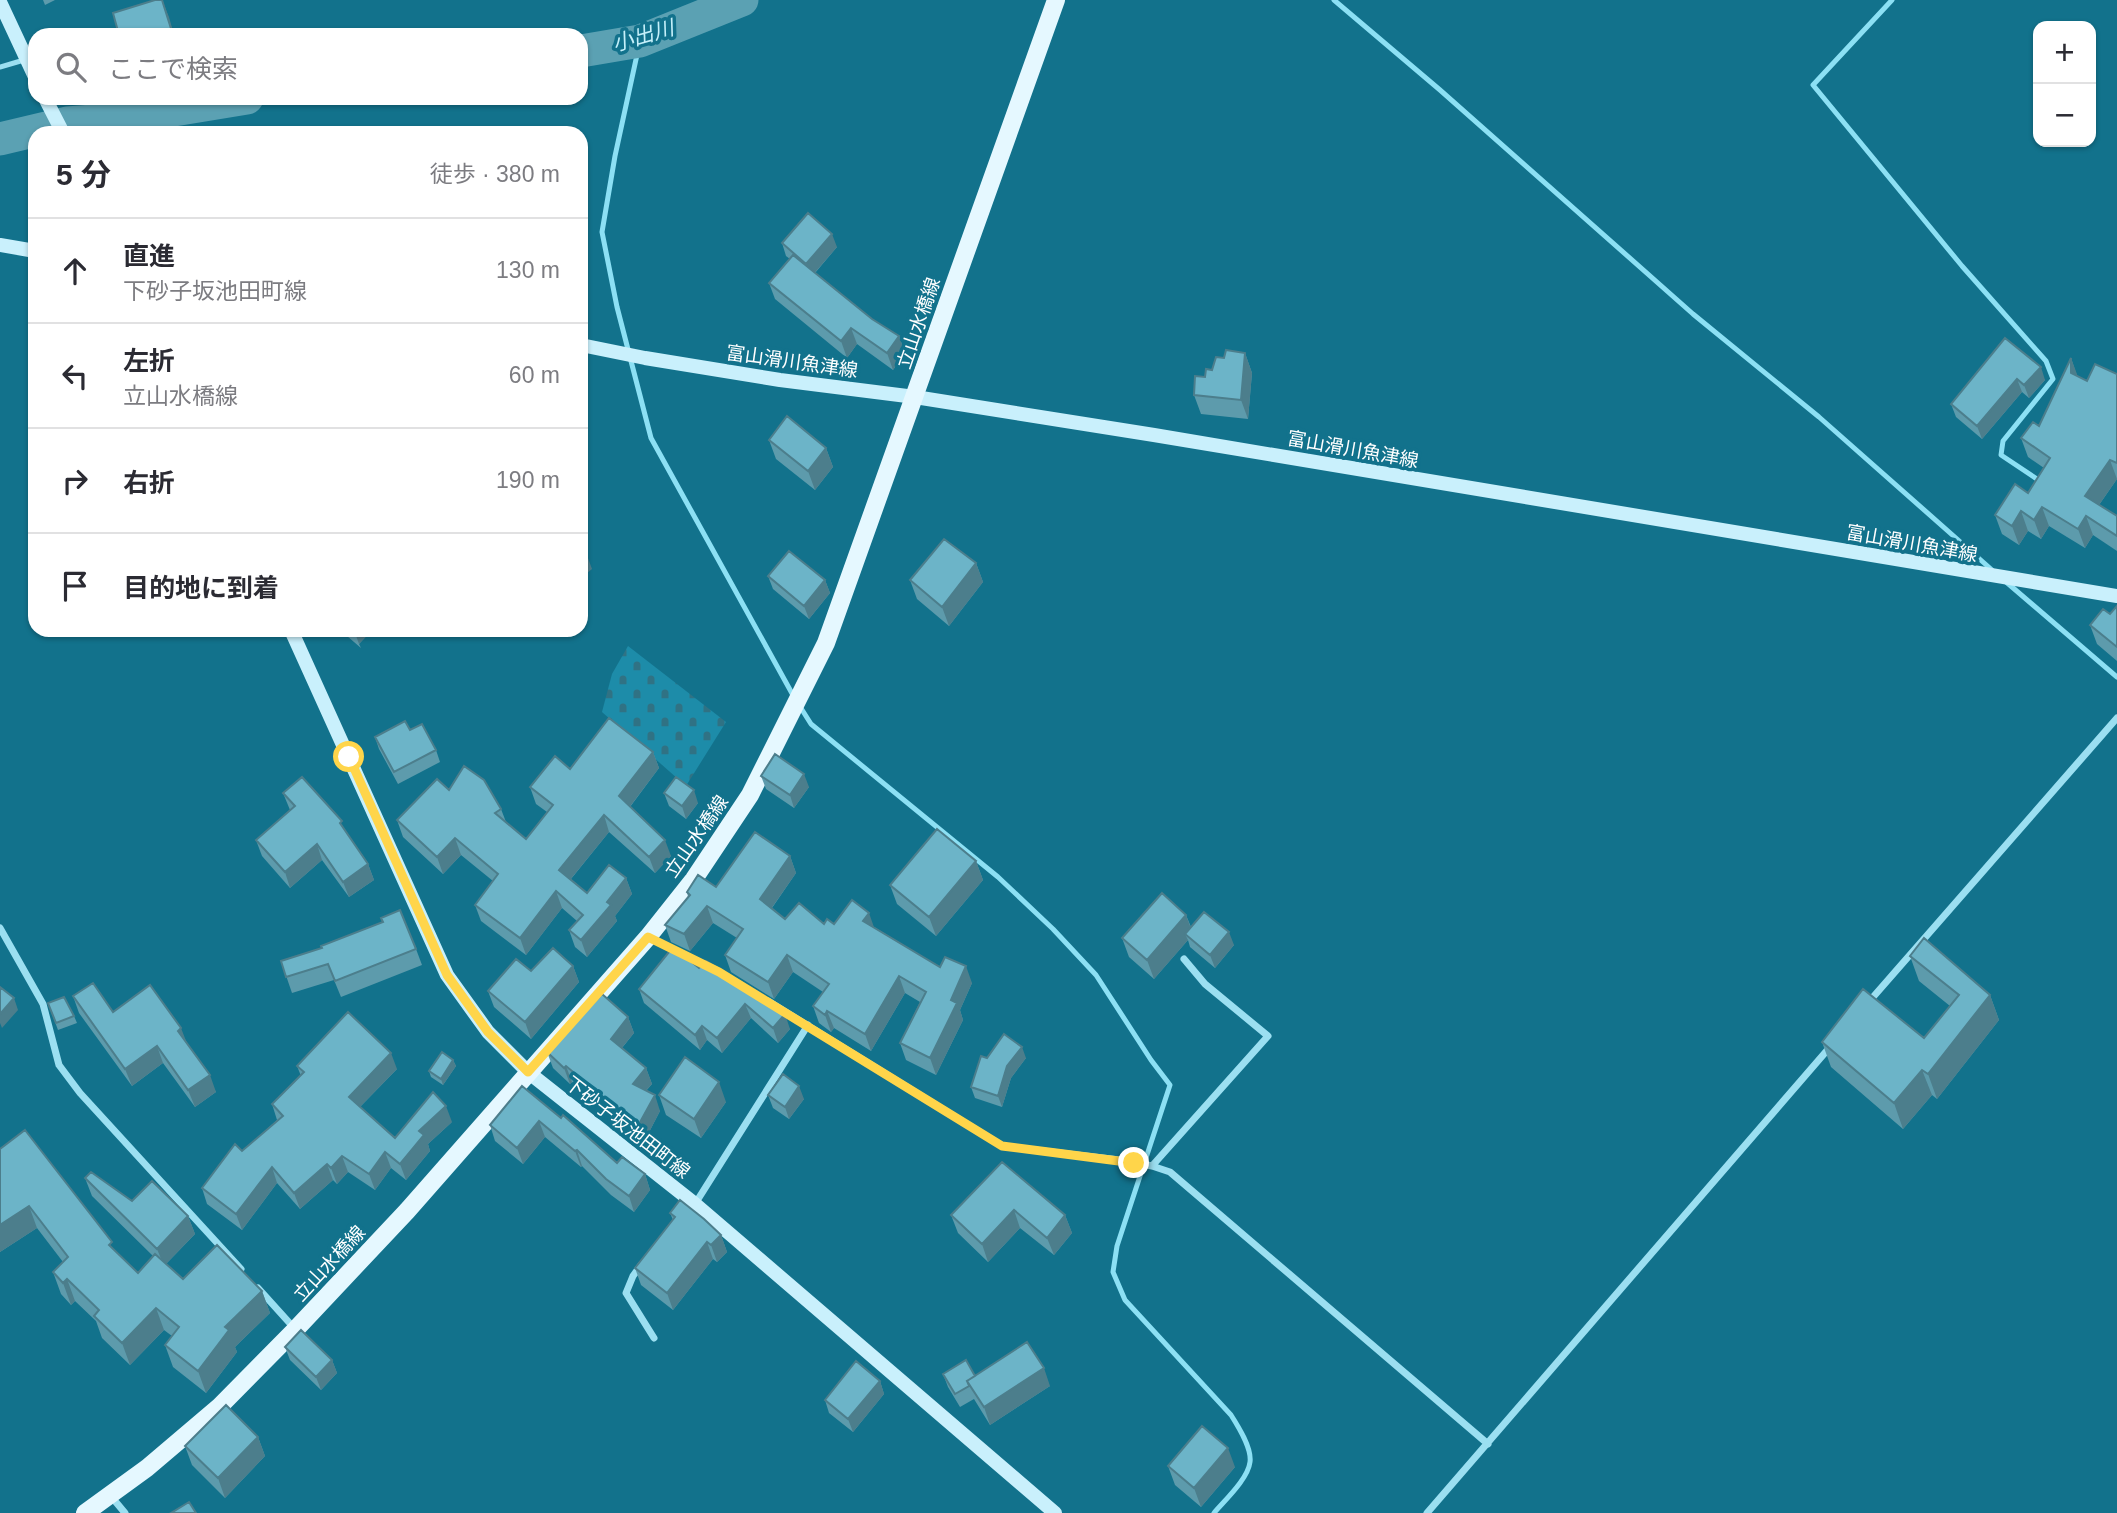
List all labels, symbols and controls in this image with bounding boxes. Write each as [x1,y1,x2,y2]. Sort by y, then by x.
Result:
water label: 小出川 [609,15,678,55]
map controls [2033,21,2096,147]
button: + [2033,21,2096,84]
search box [28,28,588,105]
icon: search [52,48,90,86]
text: ここで検索 [108,54,238,84]
button: − [2033,84,2096,147]
text: 5 分 [56,158,111,191]
text: 徒歩 · 380 m [430,161,560,187]
text: 直進 [123,241,175,271]
icon: ahead [56,252,94,290]
text: 130 m [496,257,560,283]
street label: 立山水橋線 [893,275,944,372]
text: 下砂子坂池田町線 [123,278,307,304]
street label: 富山滑川魚津線 [725,342,859,381]
text: 左折 [123,346,175,376]
icon: left [56,357,94,395]
text: 60 m [509,362,560,388]
text: 立山水橋線 [123,383,238,409]
street label: 富山滑川魚津線 [1286,428,1420,471]
icon: right [56,462,94,500]
text: 190 m [496,467,560,493]
text: 右折 [123,468,175,498]
street label: 富山滑川魚津線 [1845,522,1979,565]
icon: arrive [56,567,94,605]
text: 目的地に到着 [123,573,279,603]
route start [333,741,364,772]
street label: 立山水橋線 [661,791,732,881]
street label: 下砂子坂池田町線 [561,1072,694,1182]
route end [1118,1147,1149,1178]
street label: 立山水橋線 [289,1221,369,1305]

